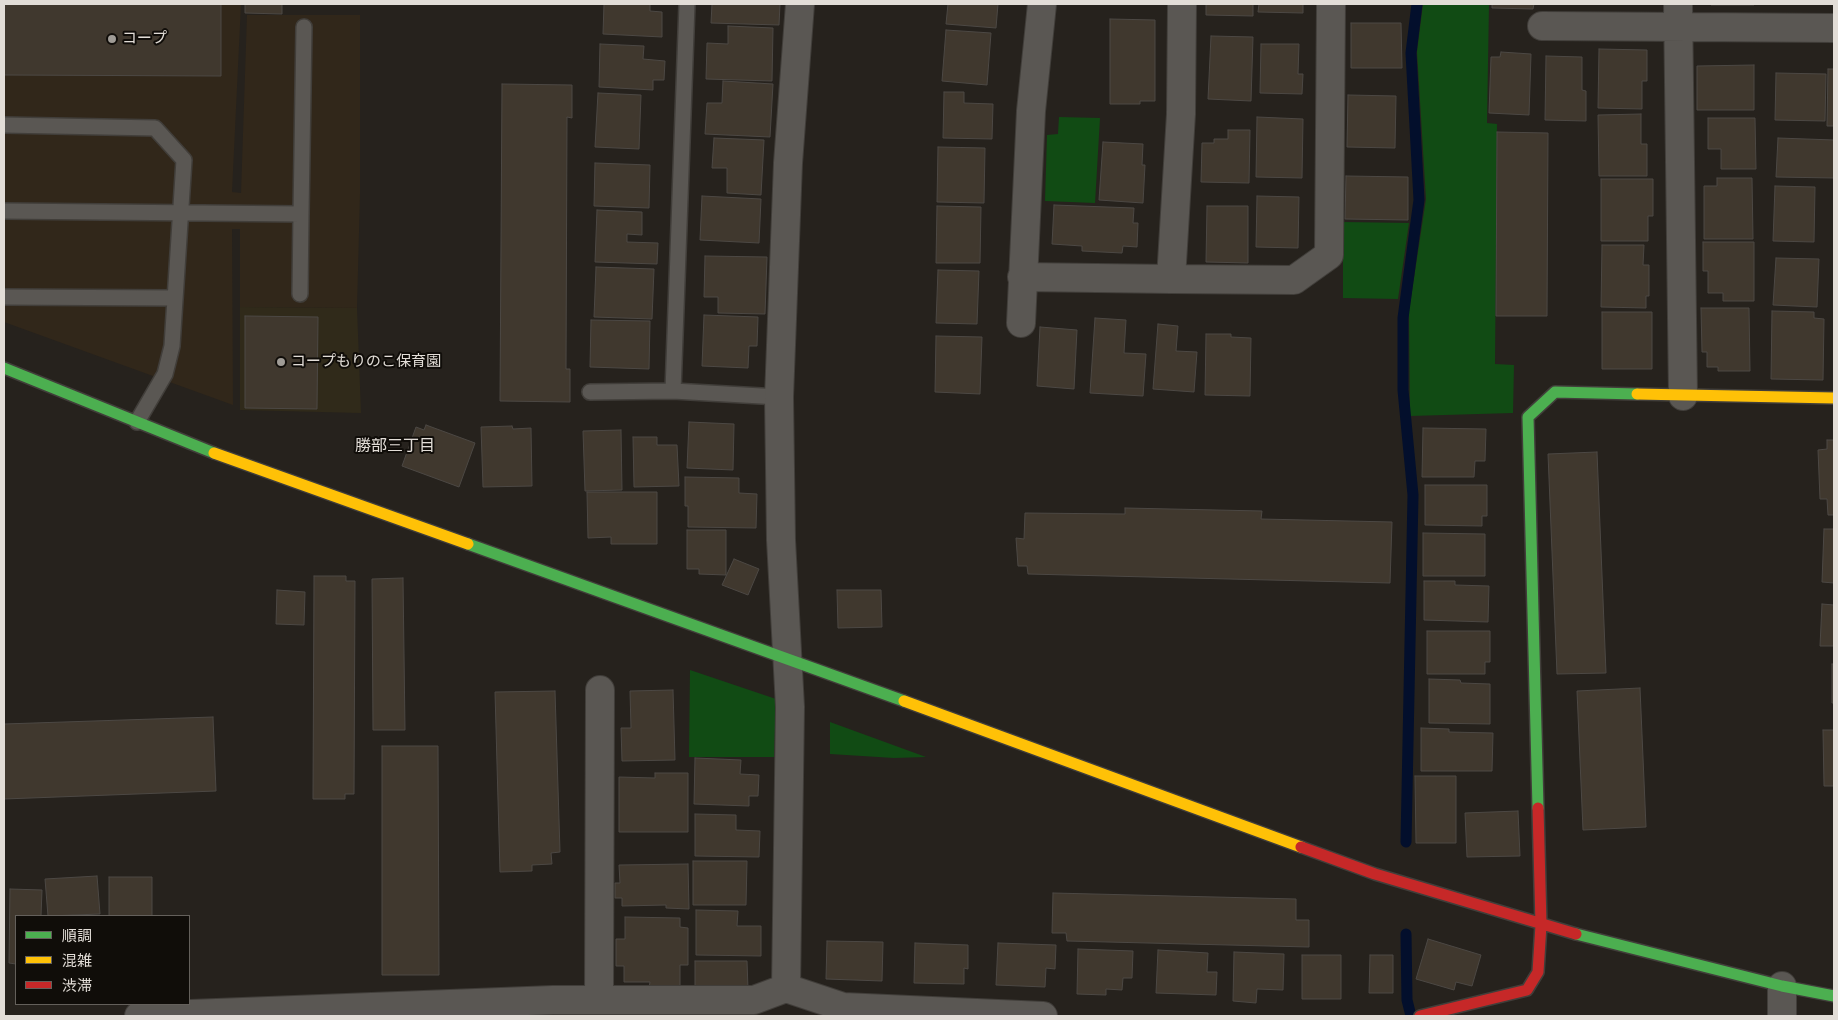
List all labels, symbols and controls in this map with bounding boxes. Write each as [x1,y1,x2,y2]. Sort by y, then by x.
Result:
place label: コープ [122,30,167,48]
marker: コープ [106,33,118,45]
place label: コープもりのこ保育園 [291,353,441,371]
marker: コープもりのこ保育園 [275,356,287,368]
district label: 勝部三丁目 [355,437,435,457]
legend [15,915,190,1005]
text: 順調 [62,927,92,944]
text: 混雑 [62,952,92,969]
text: 渋滞 [62,977,92,994]

